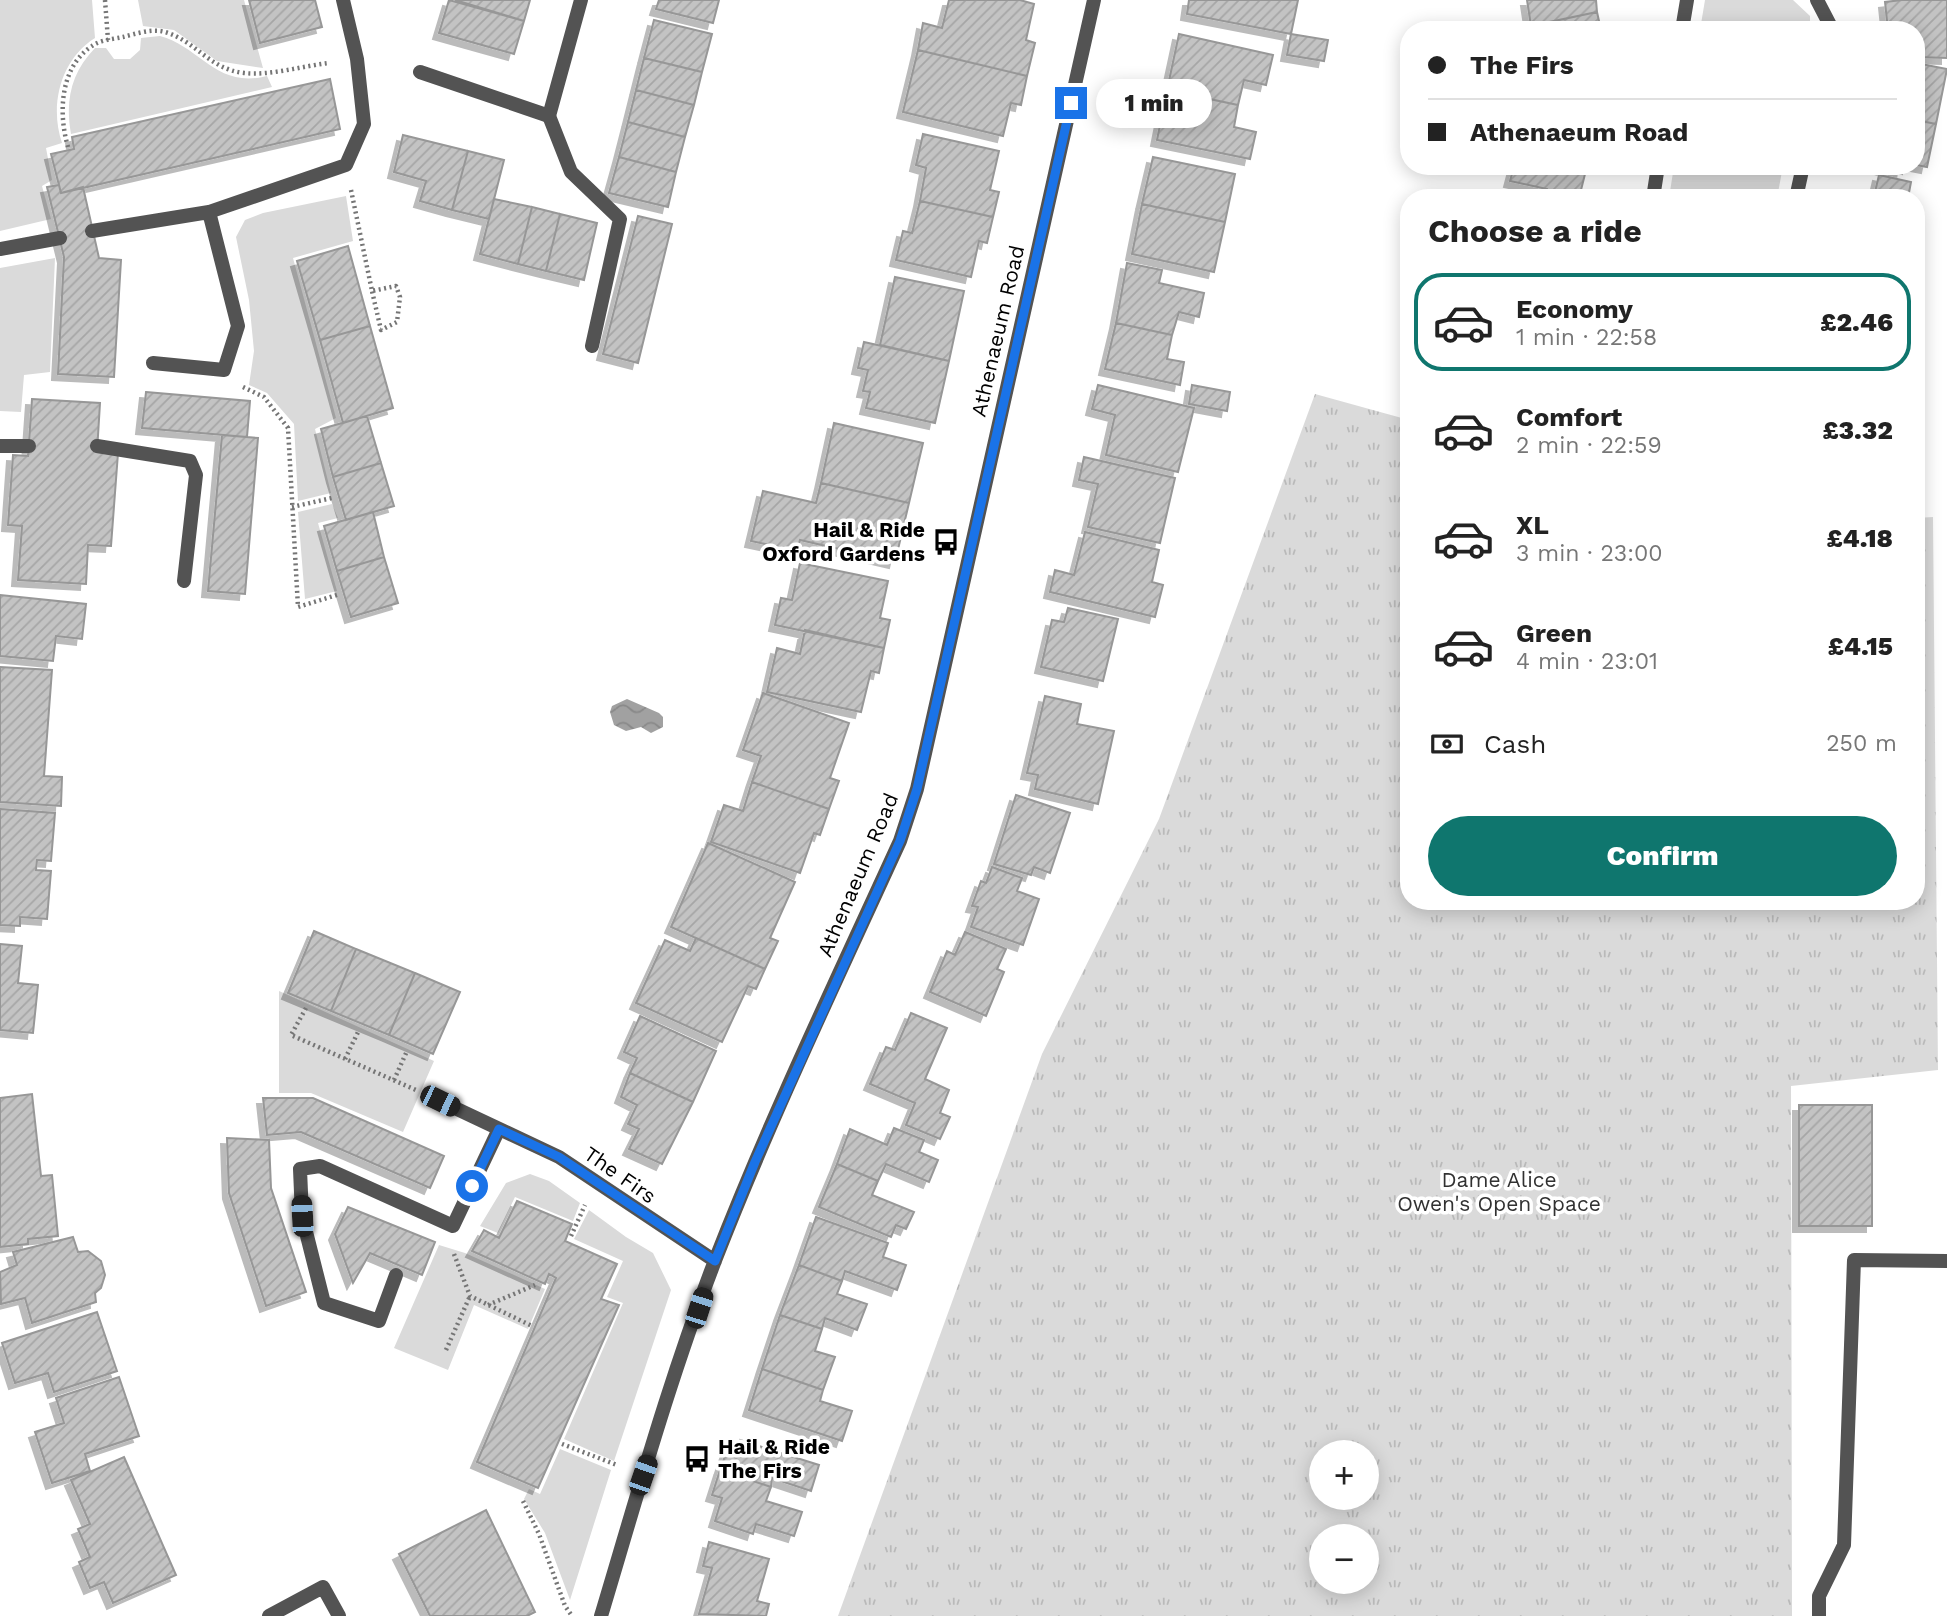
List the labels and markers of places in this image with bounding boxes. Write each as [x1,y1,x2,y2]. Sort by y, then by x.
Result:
place label: Hail & Ride Oxford Gardens [762,517,925,566]
bus stop icon: Hail & Ride Oxford Gardens [931,527,961,557]
place label: Hail & Ride The Firs [718,1434,830,1483]
bus stop icon: Hail & Ride The Firs [682,1444,712,1474]

